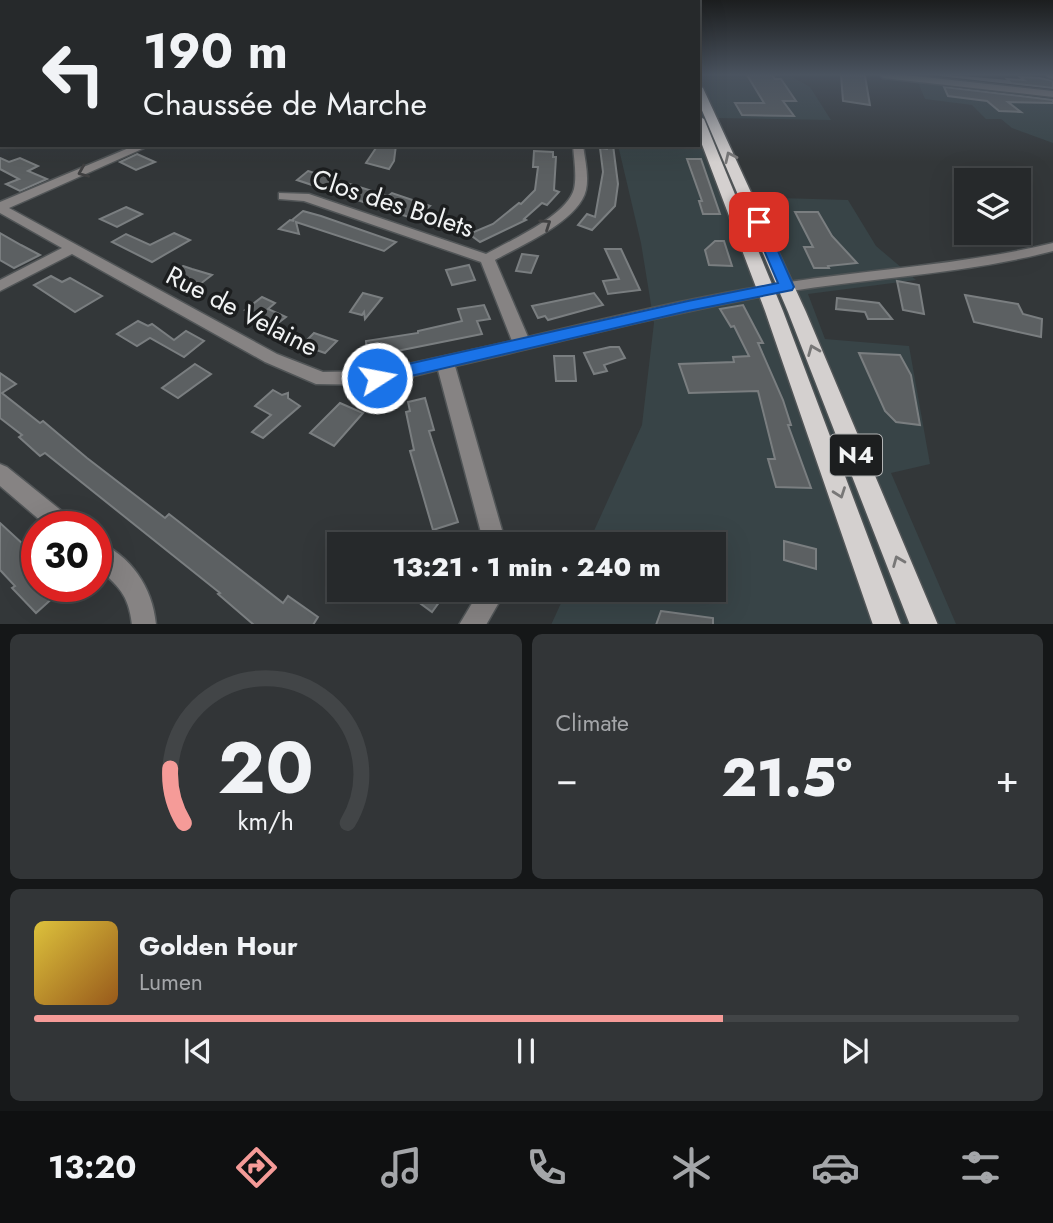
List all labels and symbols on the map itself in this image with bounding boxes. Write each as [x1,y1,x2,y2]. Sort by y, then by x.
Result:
one-way arrow [724,152,738,164]
street label: Clos des Bolets [307,159,479,247]
one-way arrow [77,164,90,178]
pin [729,192,789,252]
one-way arrow [538,219,551,232]
street label: Rue de Velaine [159,256,325,366]
position arrow [340,341,414,415]
one-way arrow [807,345,821,358]
road number: N4 [830,434,882,476]
one-way arrow [831,487,845,499]
speed limit sign: 30 [21,511,112,602]
one-way arrow [893,556,907,568]

